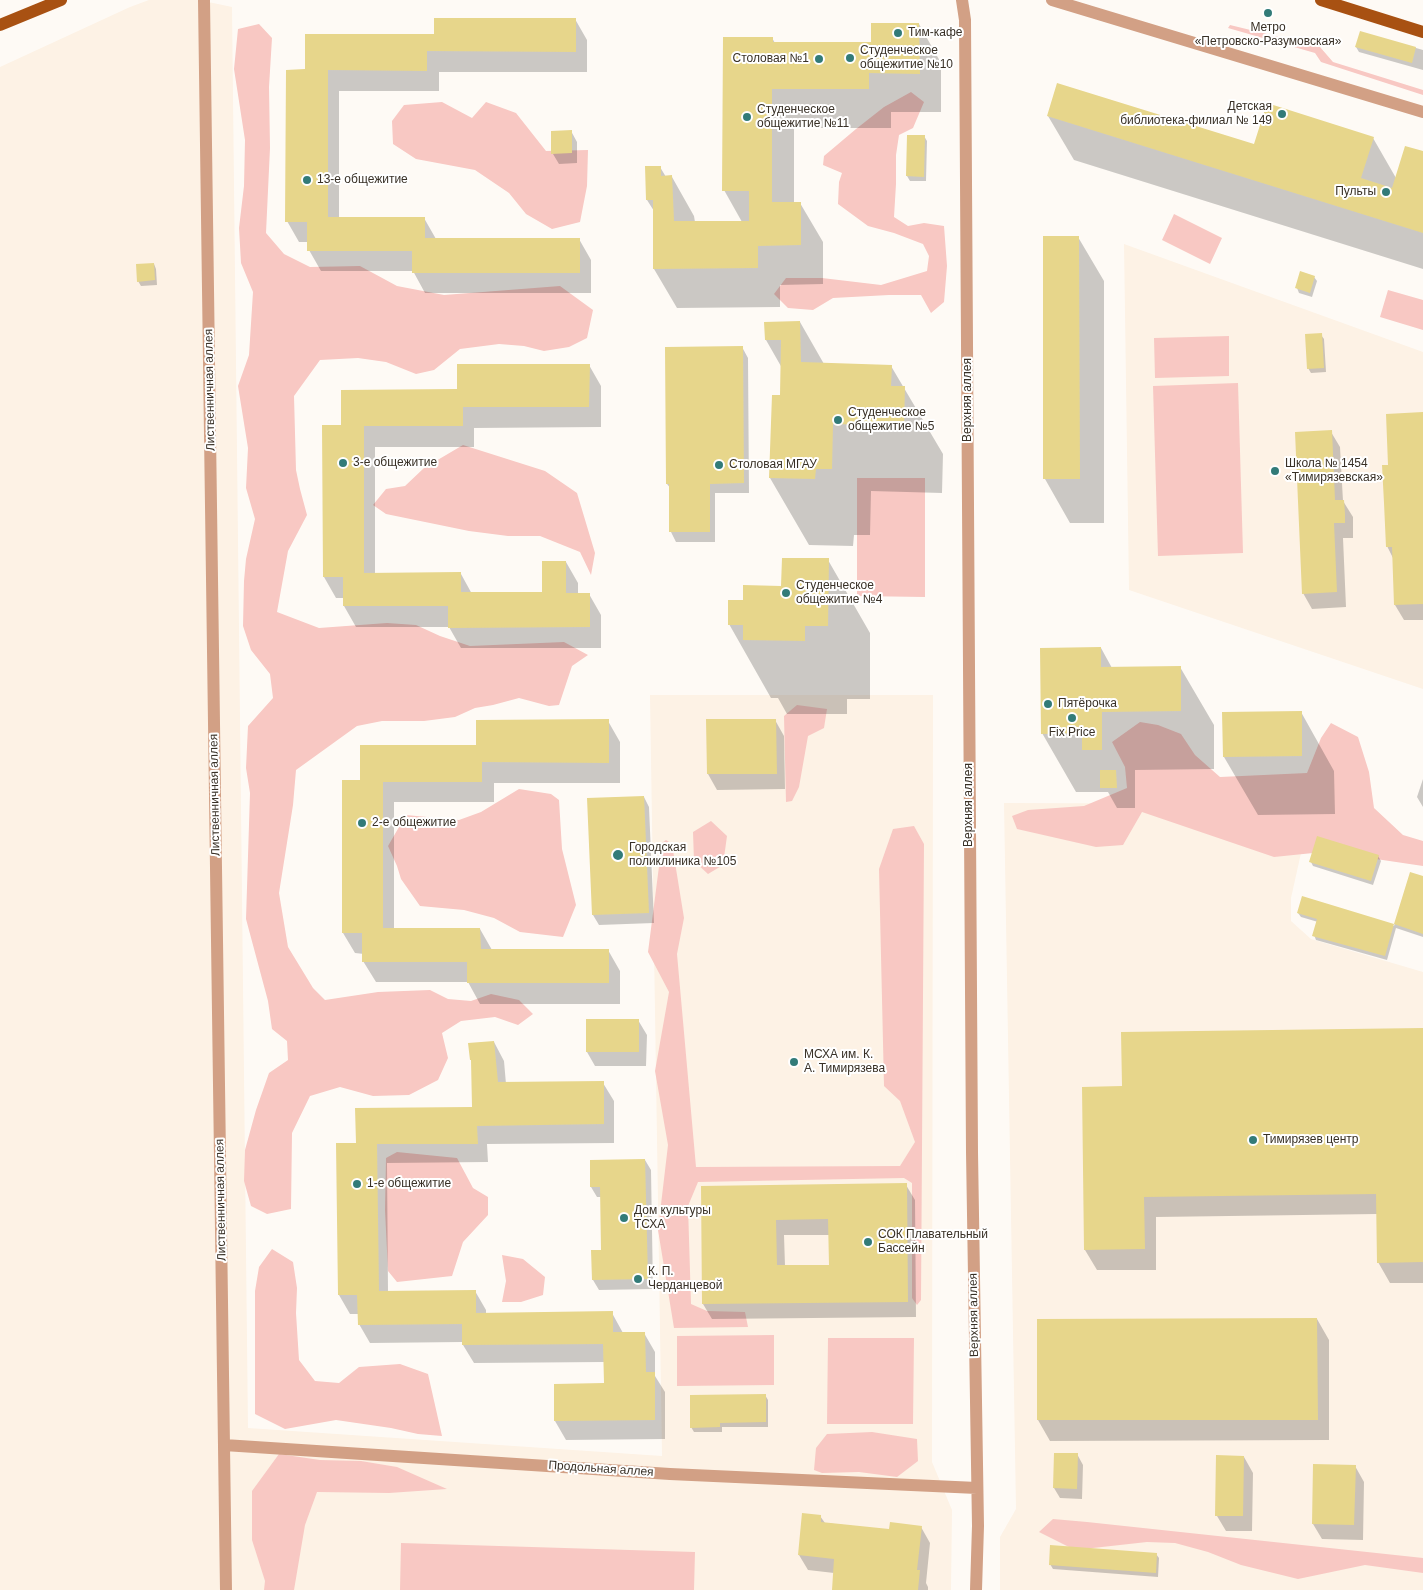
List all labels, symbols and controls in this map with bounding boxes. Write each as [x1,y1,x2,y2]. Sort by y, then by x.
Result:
marker: Метро «Петровско-Разумовская» [1262,7,1274,19]
place label: Метро «Петровско-Разумовская» [1195,21,1341,49]
place label: Тим-кафе [908,26,962,40]
marker: Тим-кафе [892,27,904,39]
place label: Студенческое общежитие №10 [860,44,953,72]
place label: Столовая №1 [732,52,809,66]
marker: Студенческое общежитие №10 [844,52,856,64]
marker: Столовая №1 [813,53,825,65]
place label: Детская библиотека-филиал № 149 [1120,100,1272,128]
place label: Студенческое общежитие №11 [757,103,849,131]
marker: Детская библиотека-филиал № 149 [1276,108,1288,120]
marker: Студенческое общежитие №11 [741,111,753,123]
place label: 13-е общежитие [317,173,408,187]
marker: 13-е общежитие [301,174,313,186]
place label: Пульты [1335,185,1376,199]
marker: Пульты [1380,186,1392,198]
street label: Лиственничная аллея [202,329,218,451]
street label: Верхняя аллея [961,358,975,442]
place label: Студенческое общежитие №5 [848,406,934,434]
marker: Студенческое общежитие №5 [832,414,844,426]
place label: 3-е общежитие [353,456,437,470]
marker: 3-е общежитие [337,457,349,469]
place label: Школа № 1454 «Тимирязевская» [1285,457,1383,485]
place label: Столовая МГАУ [729,458,817,472]
marker: Столовая МГАУ [713,459,725,471]
marker: Школа № 1454 «Тимирязевская» [1269,465,1281,477]
place label: Студенческое общежитие №4 [796,579,882,607]
marker: Студенческое общежитие №4 [780,587,792,599]
place label: Пятёрочка [1058,697,1117,711]
marker: Пятёрочка [1042,698,1054,710]
marker: Fix Price [1066,712,1078,724]
place label: Fix Price [1049,726,1095,740]
street label: Лиственничная аллея [207,734,223,856]
street label: Верхняя аллея [962,763,976,847]
place label: 2-е общежитие [372,816,456,830]
marker: 2-е общежитие [356,817,368,829]
place label: Городская поликлиника №105 [629,841,736,869]
marker: Городская поликлиника №105 [611,848,625,862]
place label: МСХА им. К. А. Тимирязева [804,1048,885,1076]
marker: МСХА им. К. А. Тимирязева [788,1056,800,1068]
place label: Тимирязев центр [1263,1133,1358,1147]
marker: Тимирязев центр [1247,1134,1259,1146]
street label: Лиственничная аллея [213,1139,229,1261]
place label: 1-е общежитие [367,1177,451,1191]
marker: 1-е общежитие [351,1178,363,1190]
place label: Дом культуры ТСХА [634,1204,711,1232]
marker: Дом культуры ТСХА [618,1212,630,1224]
place label: СОК Плавательный Бассейн [878,1228,988,1256]
marker: СОК Плавательный Бассейн [862,1236,874,1248]
place label: К. П. Черданцевой [648,1265,722,1293]
marker: К. П. Черданцевой [632,1273,644,1285]
street label: Верхняя аллея [966,1273,982,1357]
street label: Продольная аллея [548,1458,654,1480]

